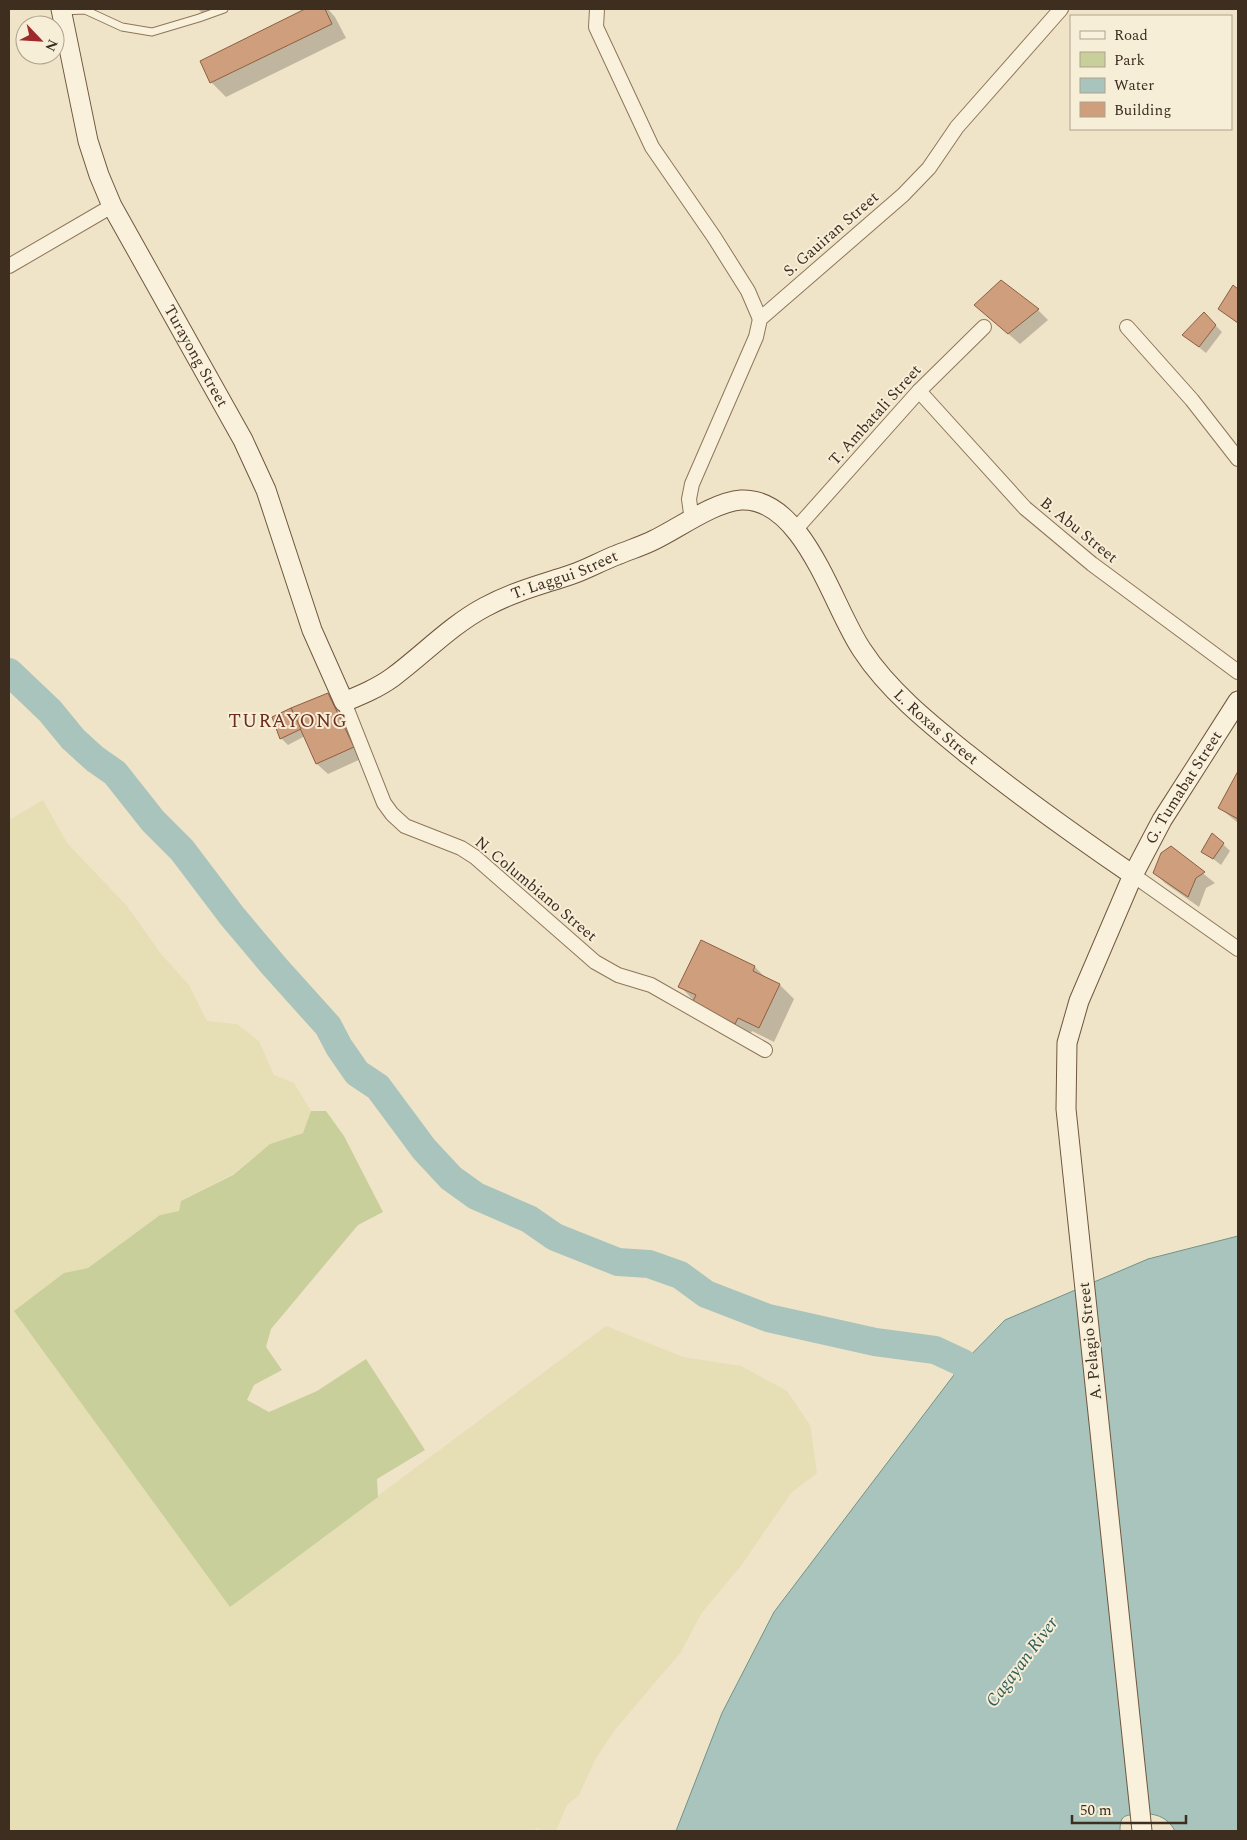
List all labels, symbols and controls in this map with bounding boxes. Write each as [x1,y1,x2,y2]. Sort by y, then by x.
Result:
north arrow [15,15,65,65]
legend [1070,15,1232,130]
text: Road [1114,24,1148,47]
text: N [39,36,63,55]
text: Park [1114,49,1145,72]
text: Water [1114,74,1154,97]
text: Building [1114,99,1171,122]
street label: S. Gauiran Street [778,185,884,282]
street label: Turayong Street [158,300,235,412]
street label: T. Ambatali Street [823,359,927,471]
street label: B. Abu Street [1035,491,1123,569]
street label: T. Laggui Street [507,544,622,606]
street label: L. Roxas Street [888,684,984,771]
district label: TURAYONG [228,707,348,736]
street label: G. Tumabat Street [1139,726,1228,849]
street label: N. Columbiano Street [469,830,603,948]
street label: A. Pelagio Street [1072,1281,1108,1401]
water label: Cagayan River [979,1611,1065,1713]
scale bar [1072,1792,1186,1824]
text: 50 m [1080,1799,1112,1822]

